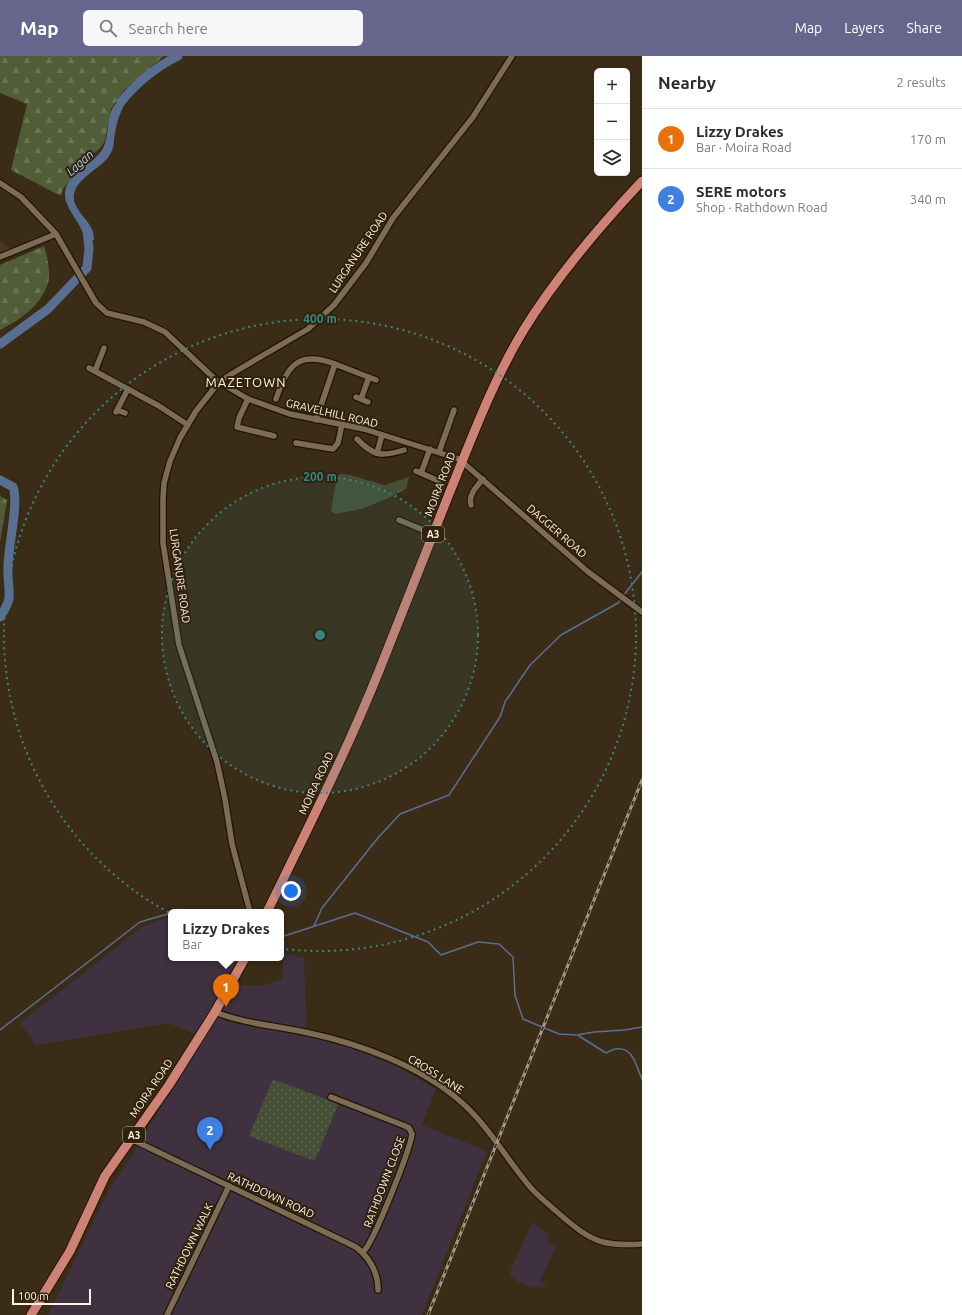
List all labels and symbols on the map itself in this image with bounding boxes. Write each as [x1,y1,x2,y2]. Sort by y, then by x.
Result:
water label: Lagan [64,147,96,178]
street label: LURGANURE ROAD [326,209,390,295]
text: 400 m [303,312,337,325]
district label: MAZETOWN [206,375,286,389]
street label: GRAVELHILL ROAD [285,397,379,429]
street label: MOIRA ROAD [422,450,458,518]
text: 200 m [303,470,337,483]
street label: DAGGER ROAD [525,502,589,560]
road number: A3 [422,526,444,542]
street label: LURGANURE ROAD [167,528,193,624]
centre of rings [313,628,327,642]
street label: MOIRA ROAD [296,749,336,816]
your location [281,881,301,901]
pin: 1 [213,974,239,1007]
street label: CROSS LANE [406,1052,466,1096]
street label: MOIRA ROAD [127,1056,175,1120]
pin: 2 [197,1117,223,1150]
road number: A3 [123,1127,145,1143]
street label: RATHDOWN CLOSE [361,1135,407,1229]
street label: RATHDOWN ROAD [226,1170,317,1221]
street label: RATHDOWN WALK [163,1201,215,1291]
scale bar [12,1287,91,1306]

